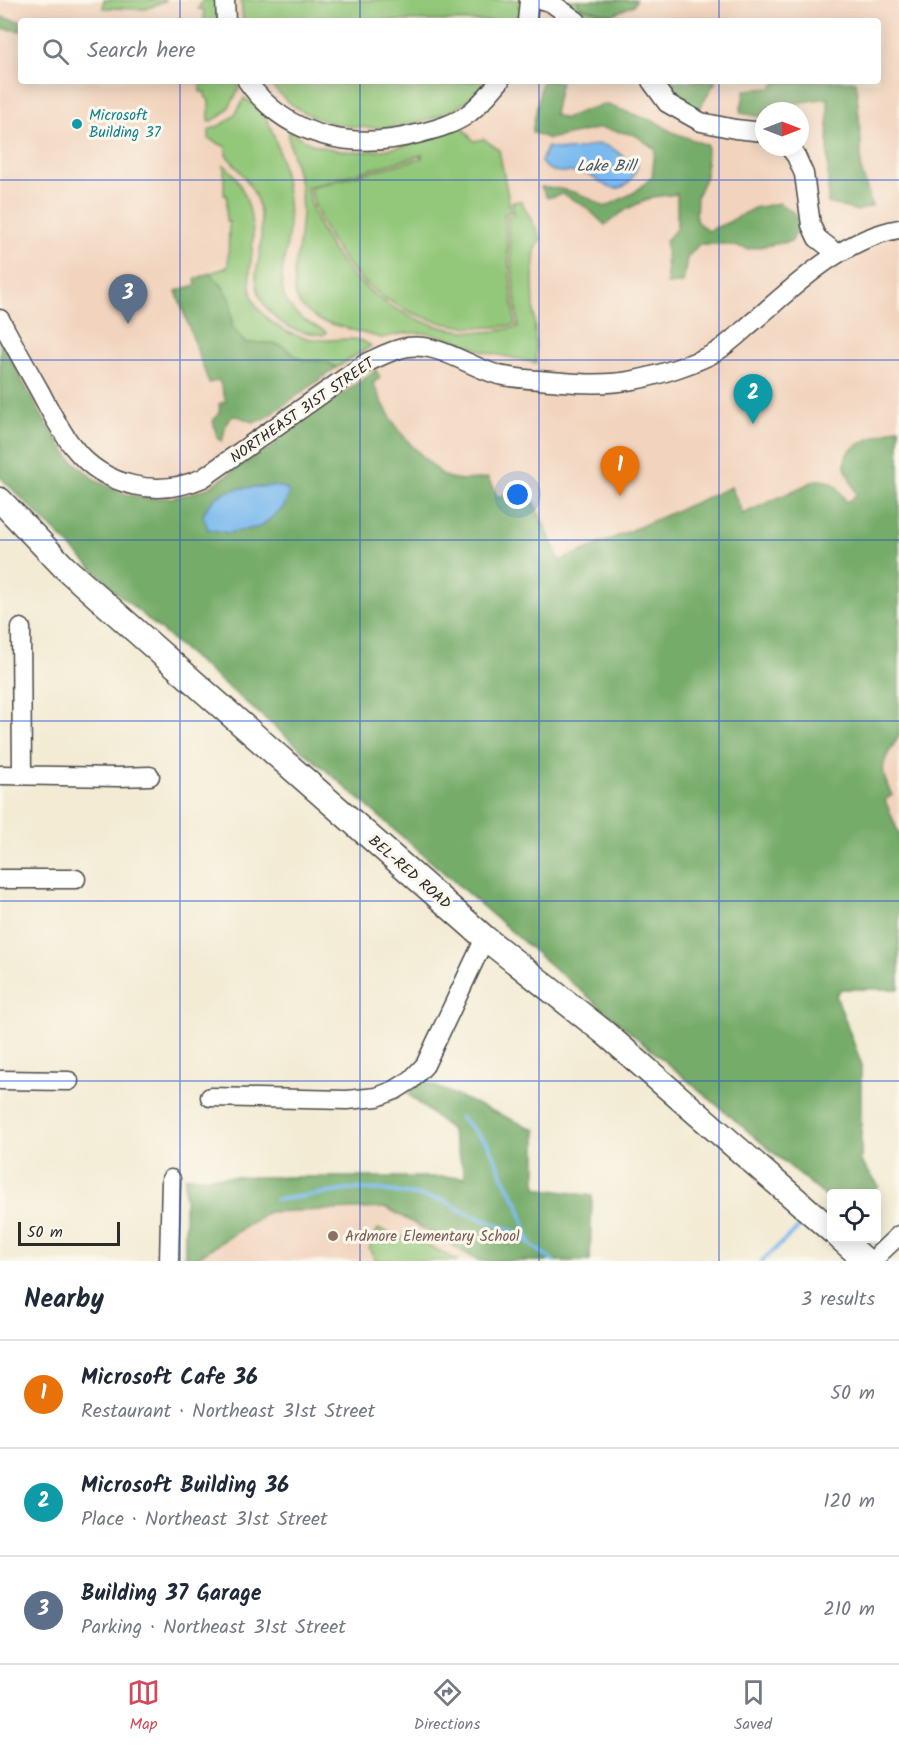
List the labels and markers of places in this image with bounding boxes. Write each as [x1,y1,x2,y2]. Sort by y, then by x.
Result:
place label: Microsoft Building 37 [89,104,162,145]
marker: Microsoft Building 37 [70,117,84,131]
pin: 3 [108,274,148,324]
pin: 2 [734,374,772,424]
pin: 1 [600,446,640,496]
place label: Ardmore Elementary School [345,1225,520,1249]
marker: Ardmore Elementary School [326,1229,340,1243]

